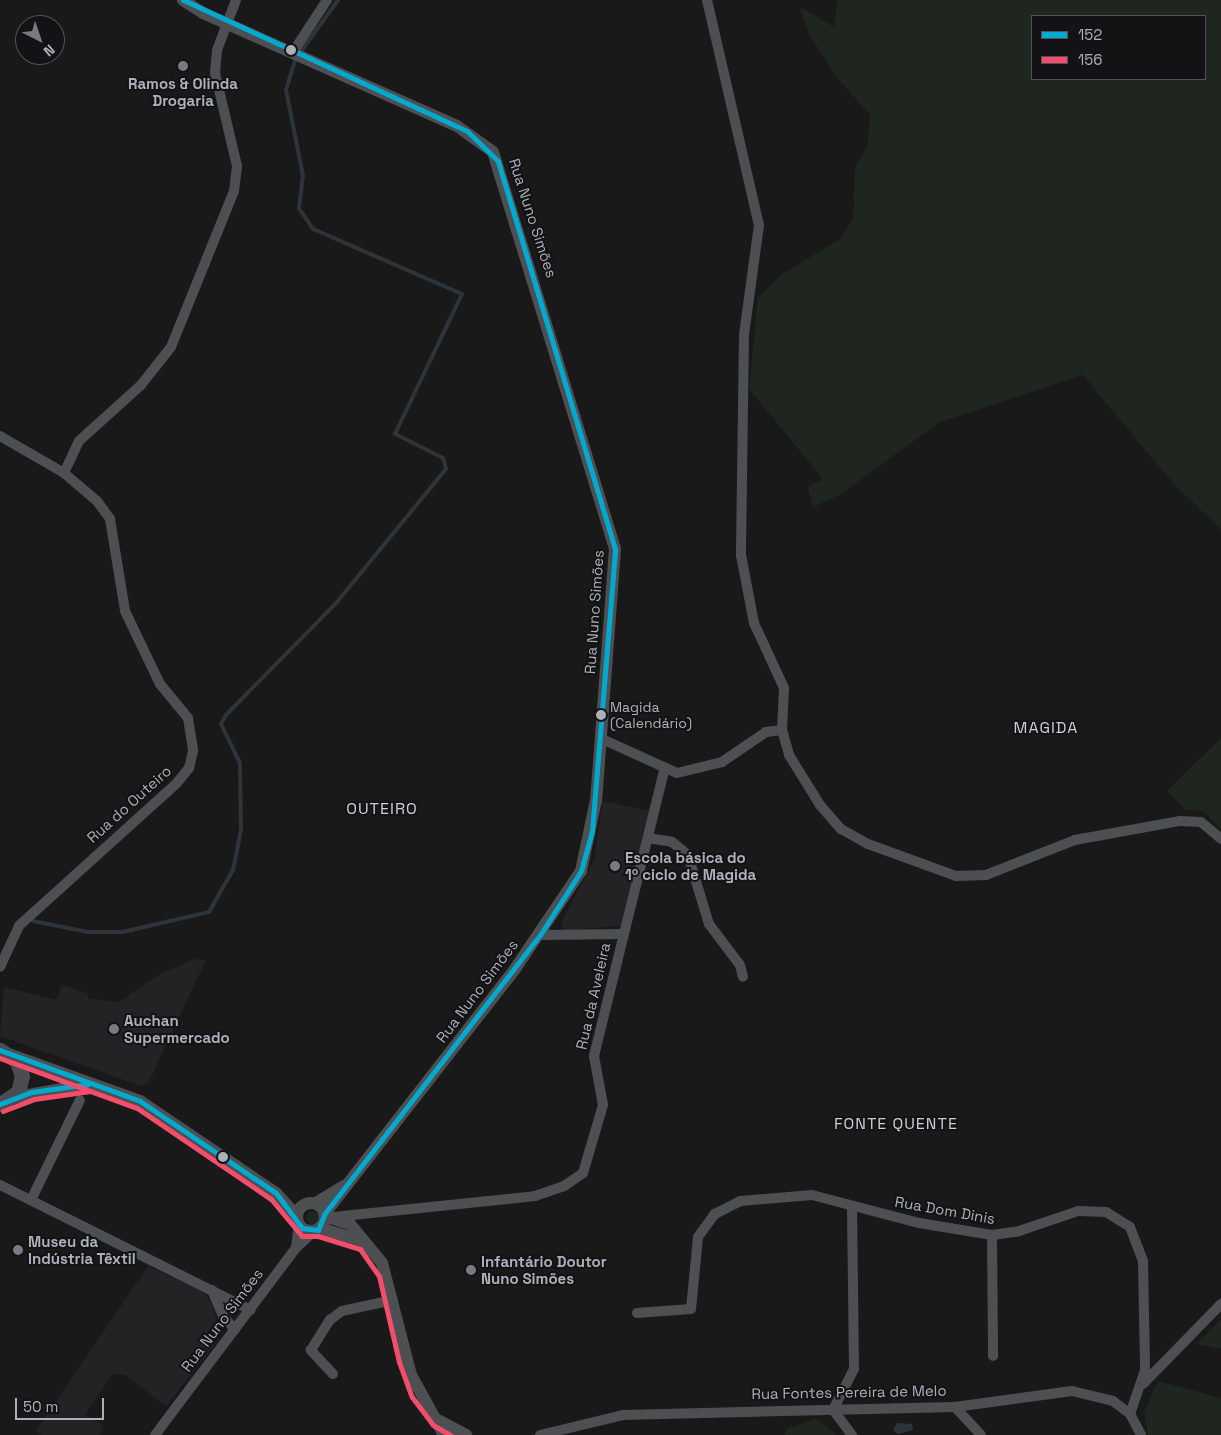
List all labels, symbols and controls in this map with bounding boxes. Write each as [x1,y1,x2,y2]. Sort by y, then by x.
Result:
north arrow [15,15,65,65]
legend [1031,15,1206,80]
text: 152 [1078,25,1102,44]
text: N [40,41,59,60]
unlabelled marker [286,45,296,55]
text: 156 [1078,50,1102,69]
marker: Ramos & Olinda Drogaria [177,60,189,72]
place label: Ramos & Olinda Drogaria [128,74,238,109]
street label: Rua Nuno Simões [505,156,561,280]
street label: Rua Nuno Simões [581,549,607,675]
place label: Magida (Calendário) [610,699,692,732]
marker: Magida (Calendário) [596,710,606,720]
district label: MAGIDA [1013,718,1079,738]
street label: Rua do Outeiro [83,762,175,846]
district label: OUTEIRO [345,799,419,819]
place label: Escola básica do 1º ciclo de Magida [625,848,756,883]
marker: Escola básica do 1º ciclo de Magida [609,860,621,872]
street label: Rua Nuno Simões [432,936,522,1046]
street label: Rua da Aveleira [572,941,614,1051]
place label: Auchan Supermercado [124,1011,230,1046]
marker: Auchan Supermercado [108,1023,120,1035]
district label: FONTE QUENTE [833,1114,959,1134]
unlabelled marker [218,1152,228,1162]
street label: Rua Dom Dinis [893,1192,997,1228]
place label: Museu da Indústria Têxtil [28,1232,136,1267]
marker: Museu da Indústria Têxtil [12,1244,24,1256]
place label: Infantário Doutor Nuno Simões [481,1252,607,1287]
marker: Infantário Doutor Nuno Simões [465,1264,477,1276]
street label: Rua Nuno Simões [177,1265,267,1375]
street label: Rua Fontes Pereira de Melo [751,1381,947,1403]
scale bar [18,1388,106,1420]
text: 50 m [23,1397,58,1416]

